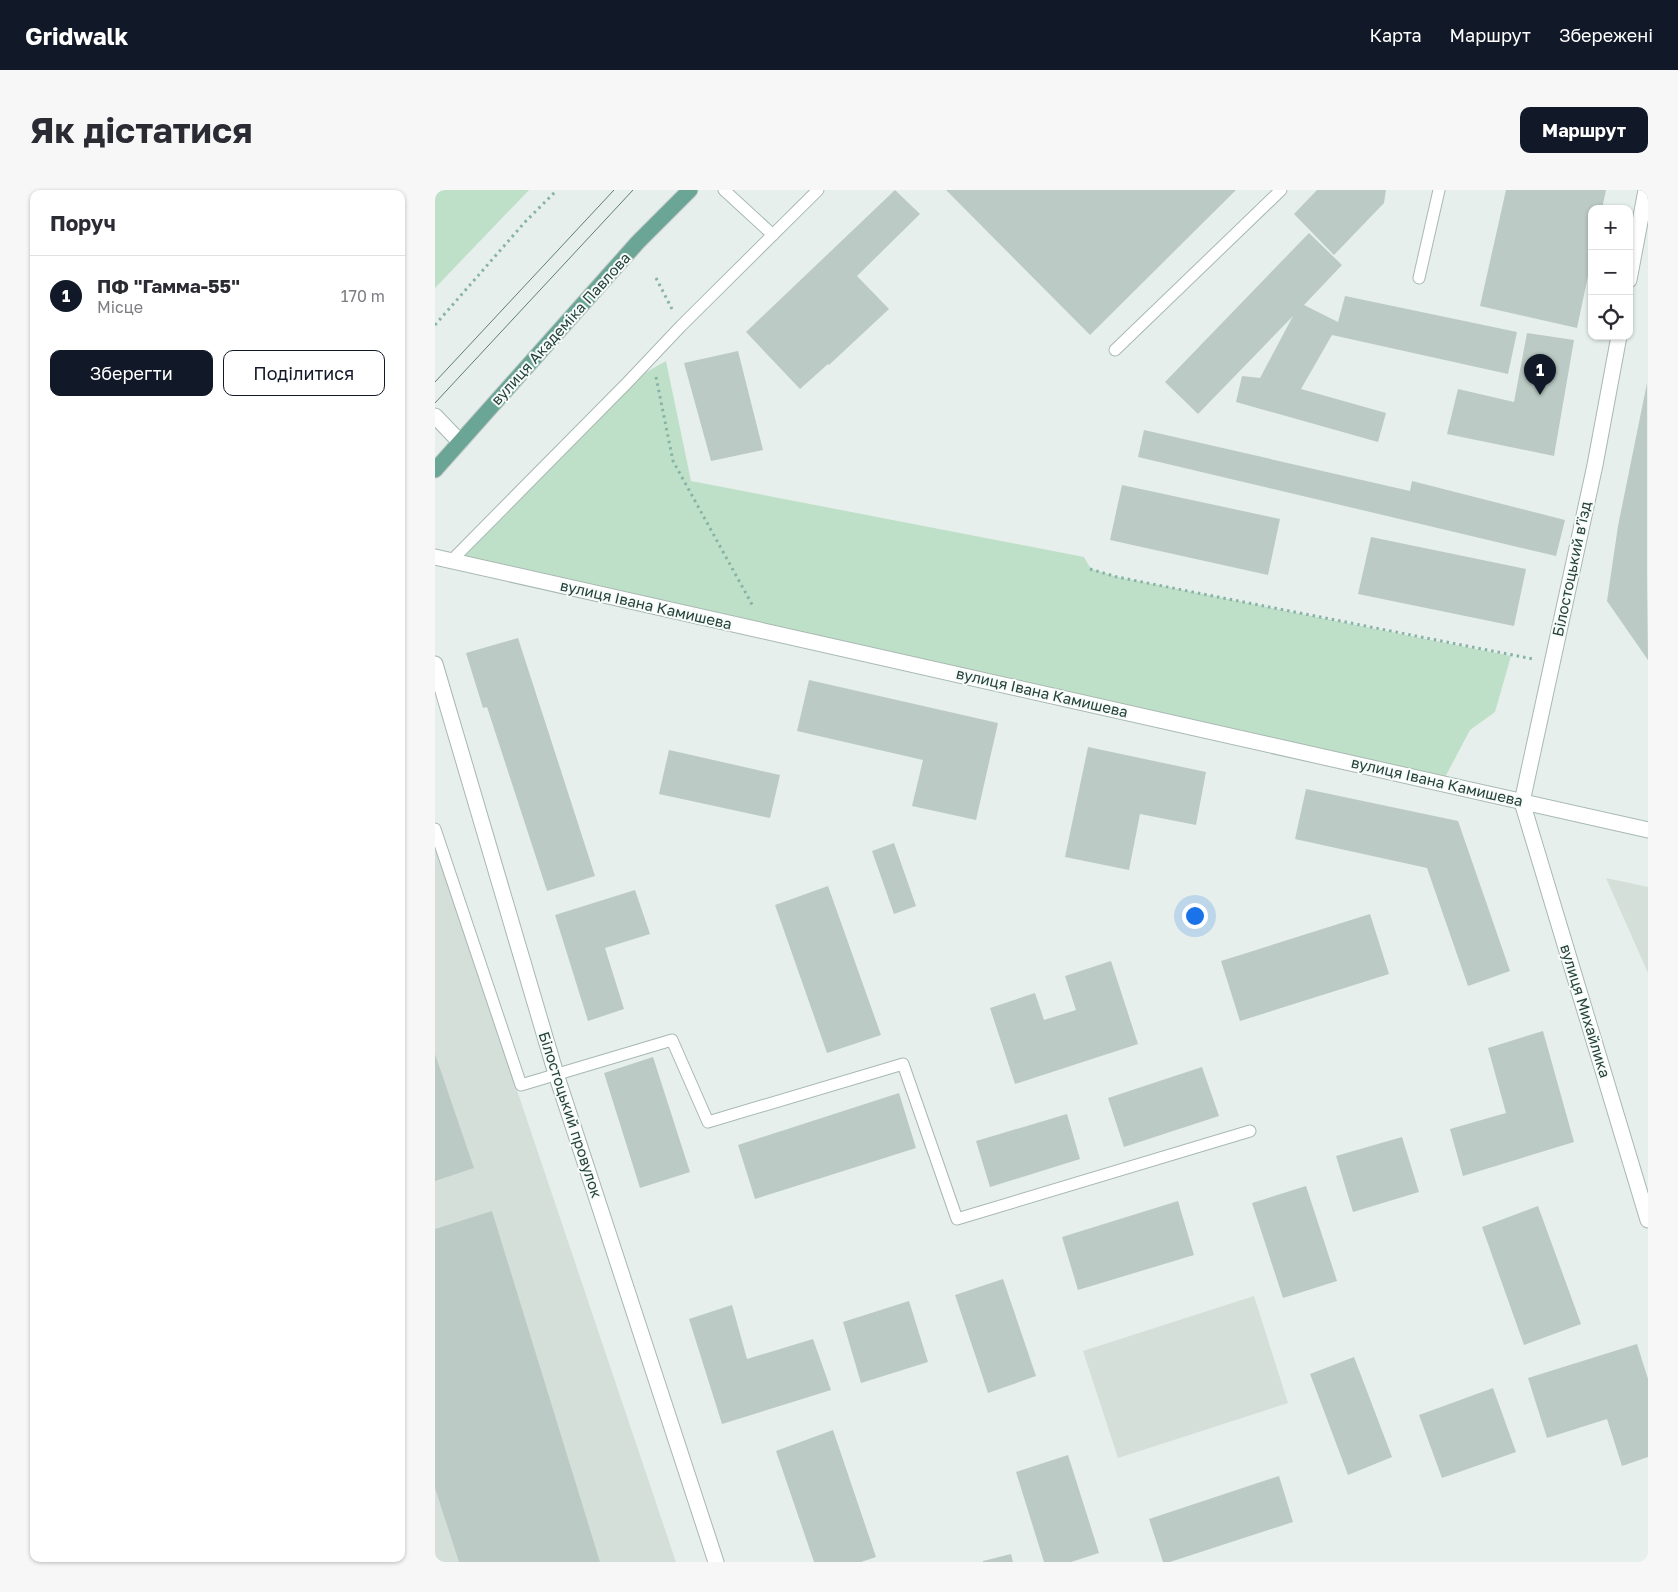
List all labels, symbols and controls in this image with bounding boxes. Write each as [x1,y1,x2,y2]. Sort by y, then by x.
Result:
text: Gridwalk [25,21,129,50]
text: Карта [1369,24,1422,46]
text: Маршрут [1450,24,1531,46]
text: Збережені [1559,24,1653,46]
button: Маршрут [1520,107,1648,153]
text: Як дістатися [30,109,253,151]
map controls [1588,205,1633,340]
button: + [1588,205,1633,250]
text: Поруч [50,210,116,236]
street label: вулиця Академіка Павлова [487,248,634,408]
button: − [1588,250,1633,295]
text: ПФ "Гамма-55" [97,274,240,297]
text: 1 [62,286,70,306]
text: 170 m [341,286,385,306]
button: locate [1588,295,1633,340]
text: Місце [97,297,143,317]
button: Зберегти [50,350,213,396]
button: Поділитися [223,350,385,396]
pin: 1 [1524,354,1556,395]
street label: Білостоцький в’їзд [1548,500,1594,638]
street label: вулиця Івана Камишева [559,576,734,633]
street label: вулиця Івана Камишева [955,664,1130,721]
street label: вулиця Івана Камишева [1350,753,1525,810]
your location [1182,903,1208,929]
street label: вулиця Михайлика [1557,942,1615,1080]
street label: Білостоцький провулок [536,1029,606,1201]

